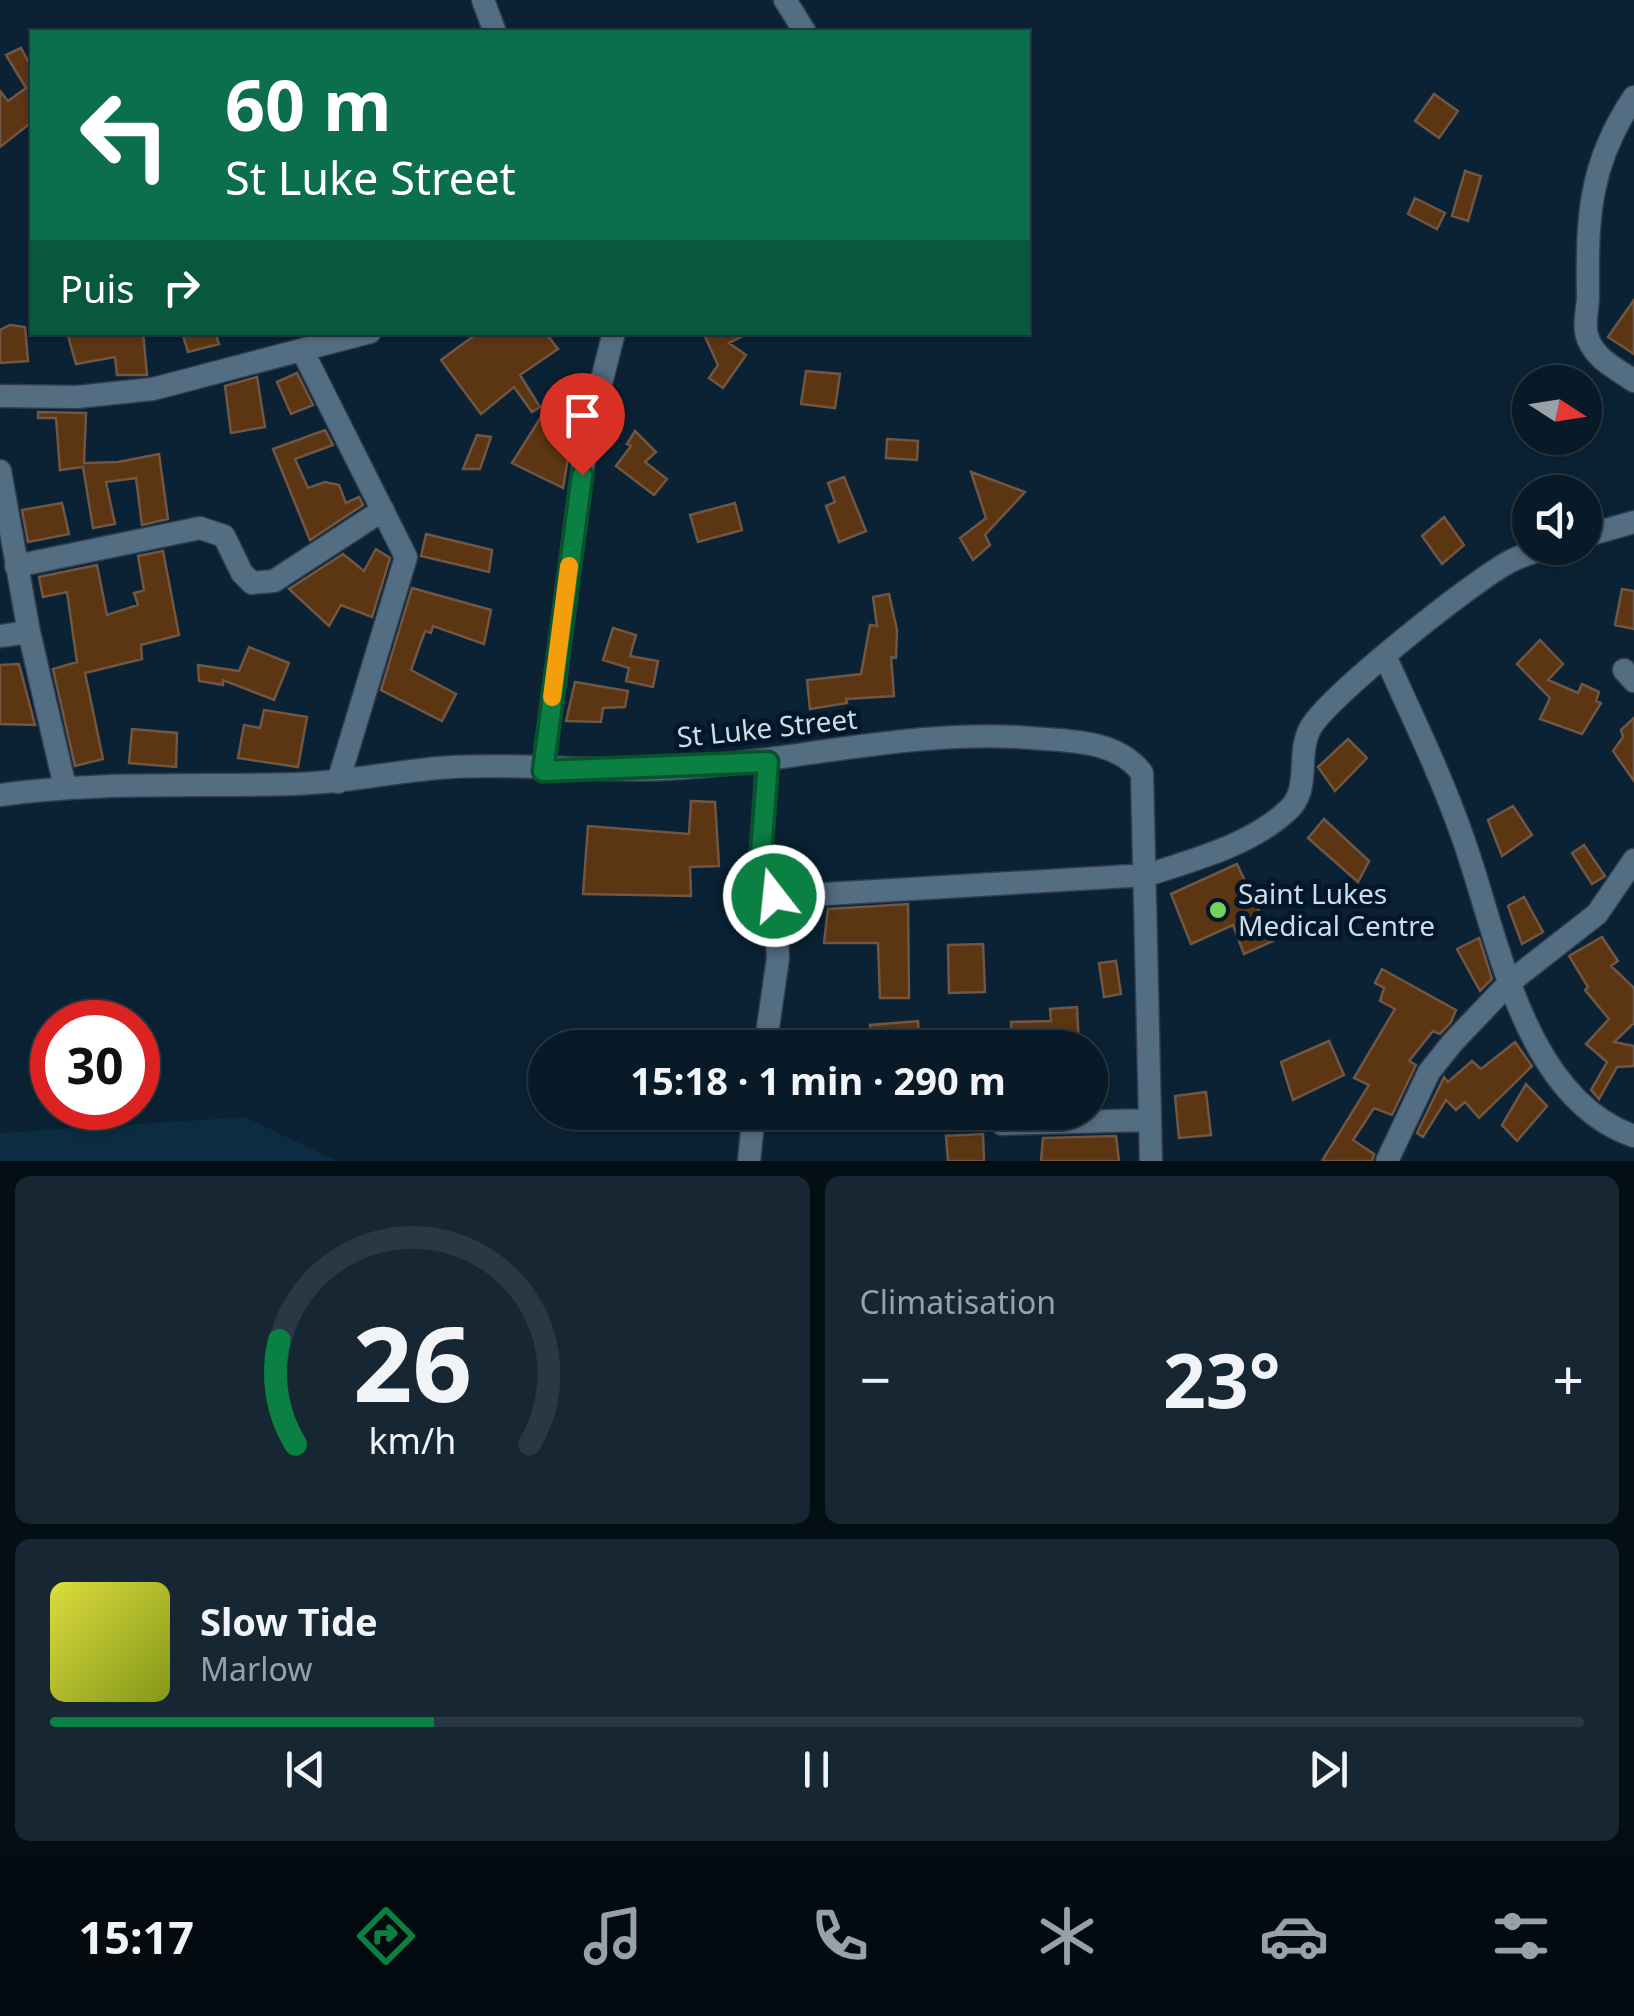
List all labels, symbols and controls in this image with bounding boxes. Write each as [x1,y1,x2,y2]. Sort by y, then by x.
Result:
text: 60 m [225,56,392,152]
icon: left [60,70,190,200]
text: St Luke Street [225,147,516,208]
icon: right [154,260,209,315]
text: Puis [60,262,134,314]
north arrow [1512,365,1602,455]
map controls [1512,365,1602,565]
pin [540,373,625,476]
icon: arrive [555,388,610,443]
button: sound [1512,475,1602,565]
street label: St Luke Street [675,699,859,755]
position arrow [722,844,826,948]
place label: Saint Lukes Medical Centre [1238,874,1435,944]
marker: Saint Lukes Medical Centre [1207,899,1229,921]
speed limit sign: 30 [30,1000,160,1130]
text: 15:18 · 1 min · 290 m [630,1054,1006,1106]
text: Climatisation [860,1280,1056,1323]
text: 26 [353,1291,472,1432]
text: 23° [1163,1328,1281,1430]
text: − [860,1341,891,1416]
text: + [1553,1341,1584,1416]
text: km/h [368,1416,456,1464]
text: Slow Tide [200,1595,378,1647]
text: Marlow [200,1647,312,1690]
icon: previous [278,1742,333,1797]
icon: pause [789,1742,844,1797]
icon: next [1301,1742,1356,1797]
icon: directions [351,1901,421,1971]
icon: music [578,1901,648,1971]
icon: phone [805,1901,875,1971]
icon: climate [1032,1901,1102,1971]
icon: car [1259,1901,1329,1971]
icon: filters [1486,1901,1556,1971]
text: 15:17 [78,1906,194,1967]

